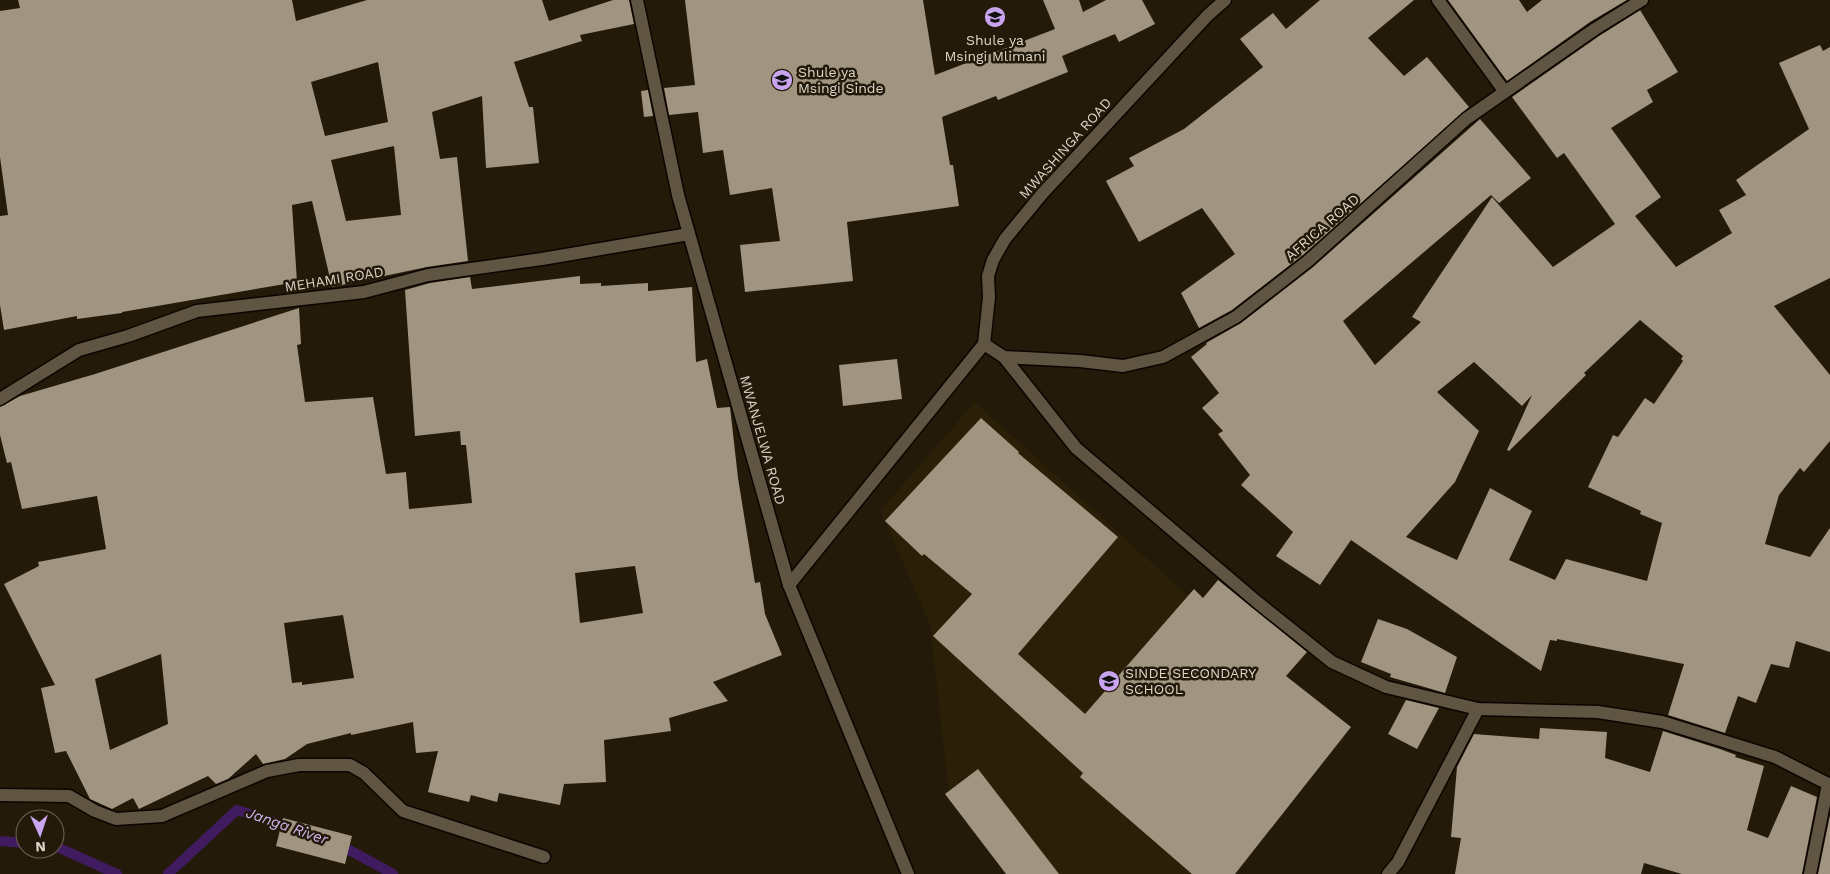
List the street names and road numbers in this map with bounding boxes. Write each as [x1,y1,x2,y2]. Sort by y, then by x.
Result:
street label: MWASHINGA ROAD [1016,94,1114,202]
street label: AFRICA ROAD [1282,190,1362,264]
street label: MEHAMI ROAD [283,263,385,295]
street label: MWANJELWA ROAD [737,374,789,506]

